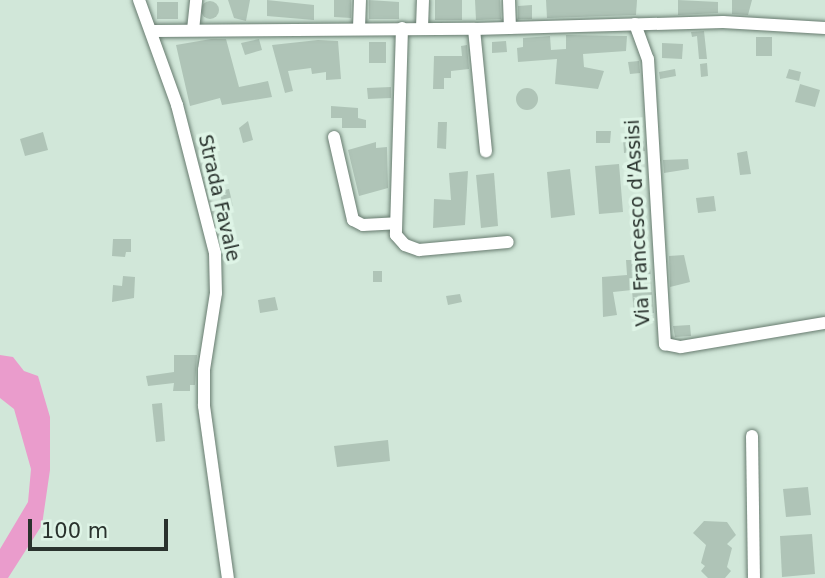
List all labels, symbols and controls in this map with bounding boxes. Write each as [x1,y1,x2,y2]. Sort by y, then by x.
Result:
street label: Via Francesco d'Assisi [621,119,655,327]
street label: Strada Favale [193,132,245,264]
scale bar [32,504,172,548]
text: 100 m [41,519,108,543]

